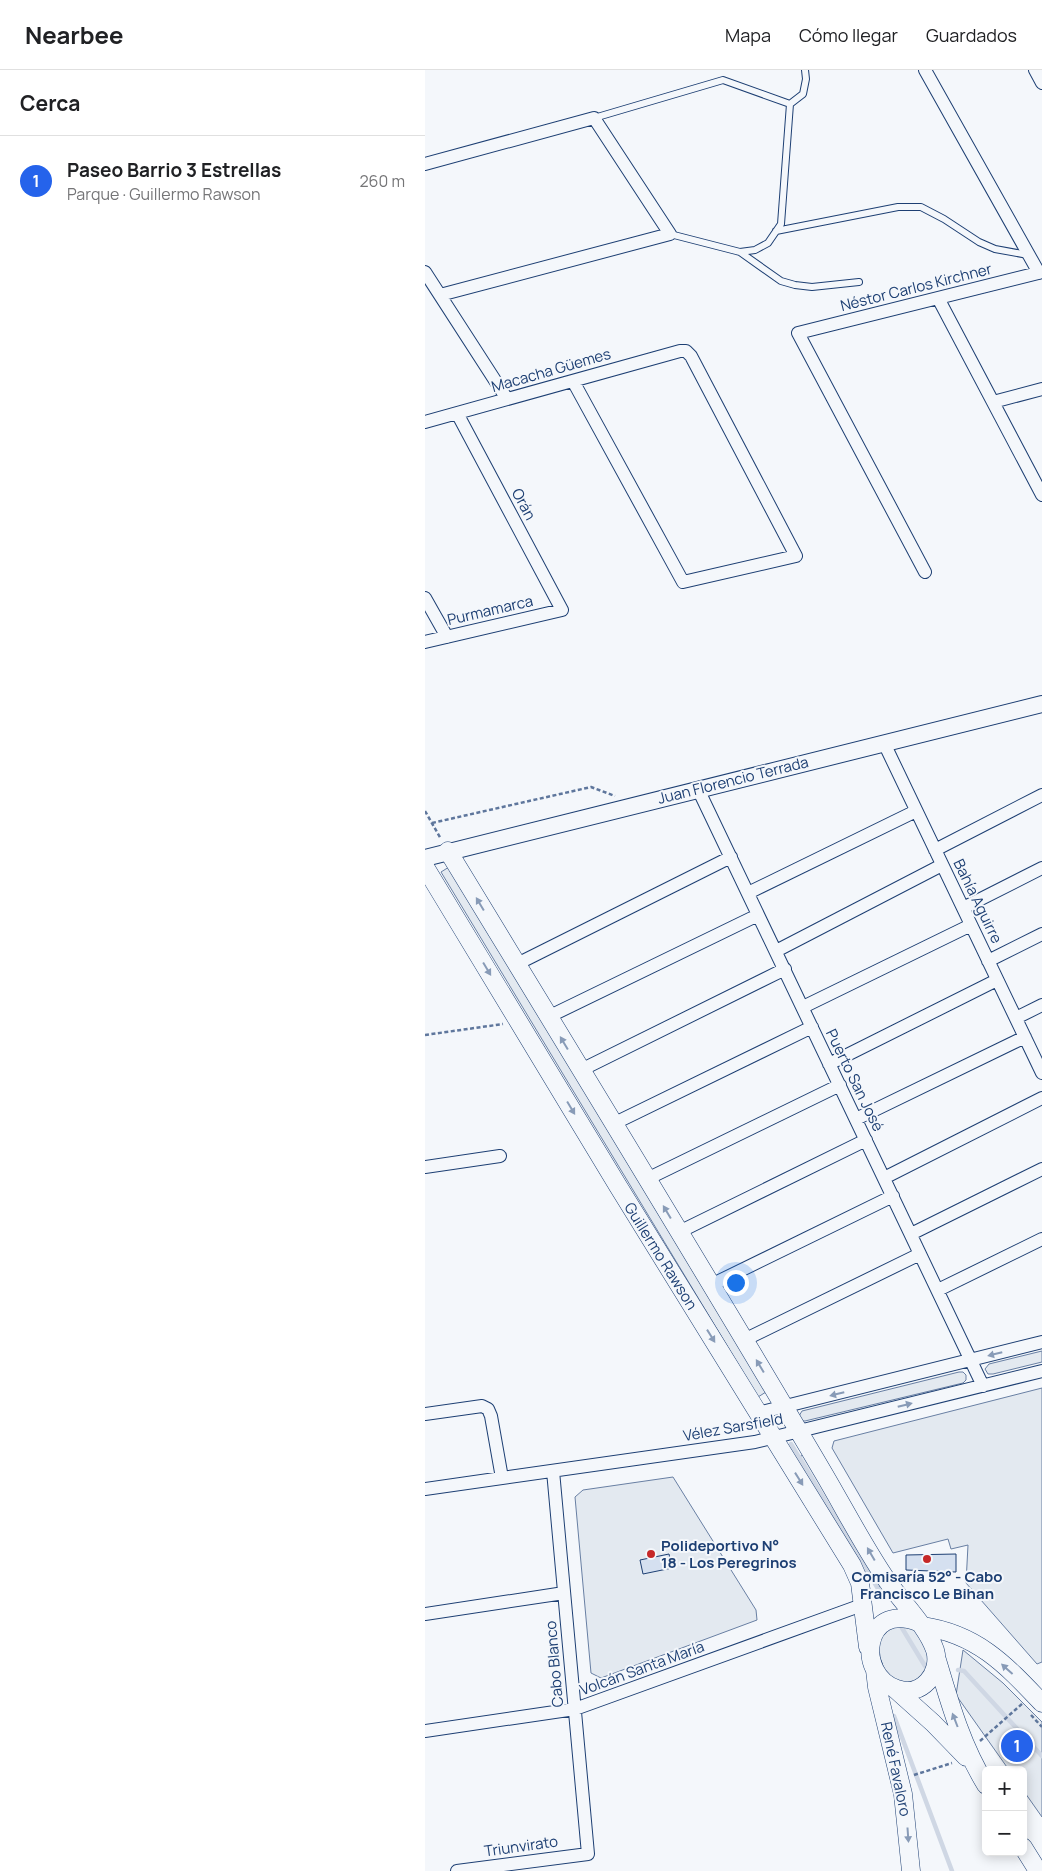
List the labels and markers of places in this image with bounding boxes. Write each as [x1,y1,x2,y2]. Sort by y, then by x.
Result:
place label: Polideportivo N° 18 - Los Peregrinos [661,1535,797,1573]
marker: Polideportivo N° 18 - Los Peregrinos [645,1548,657,1560]
marker: Comisaría 52° - Cabo Francisco Le Bihan [921,1553,933,1565]
place label: Comisaría 52° - Cabo Francisco Le Bihan [851,1566,1003,1604]
pin: 1 [1001,1727,1033,1765]

